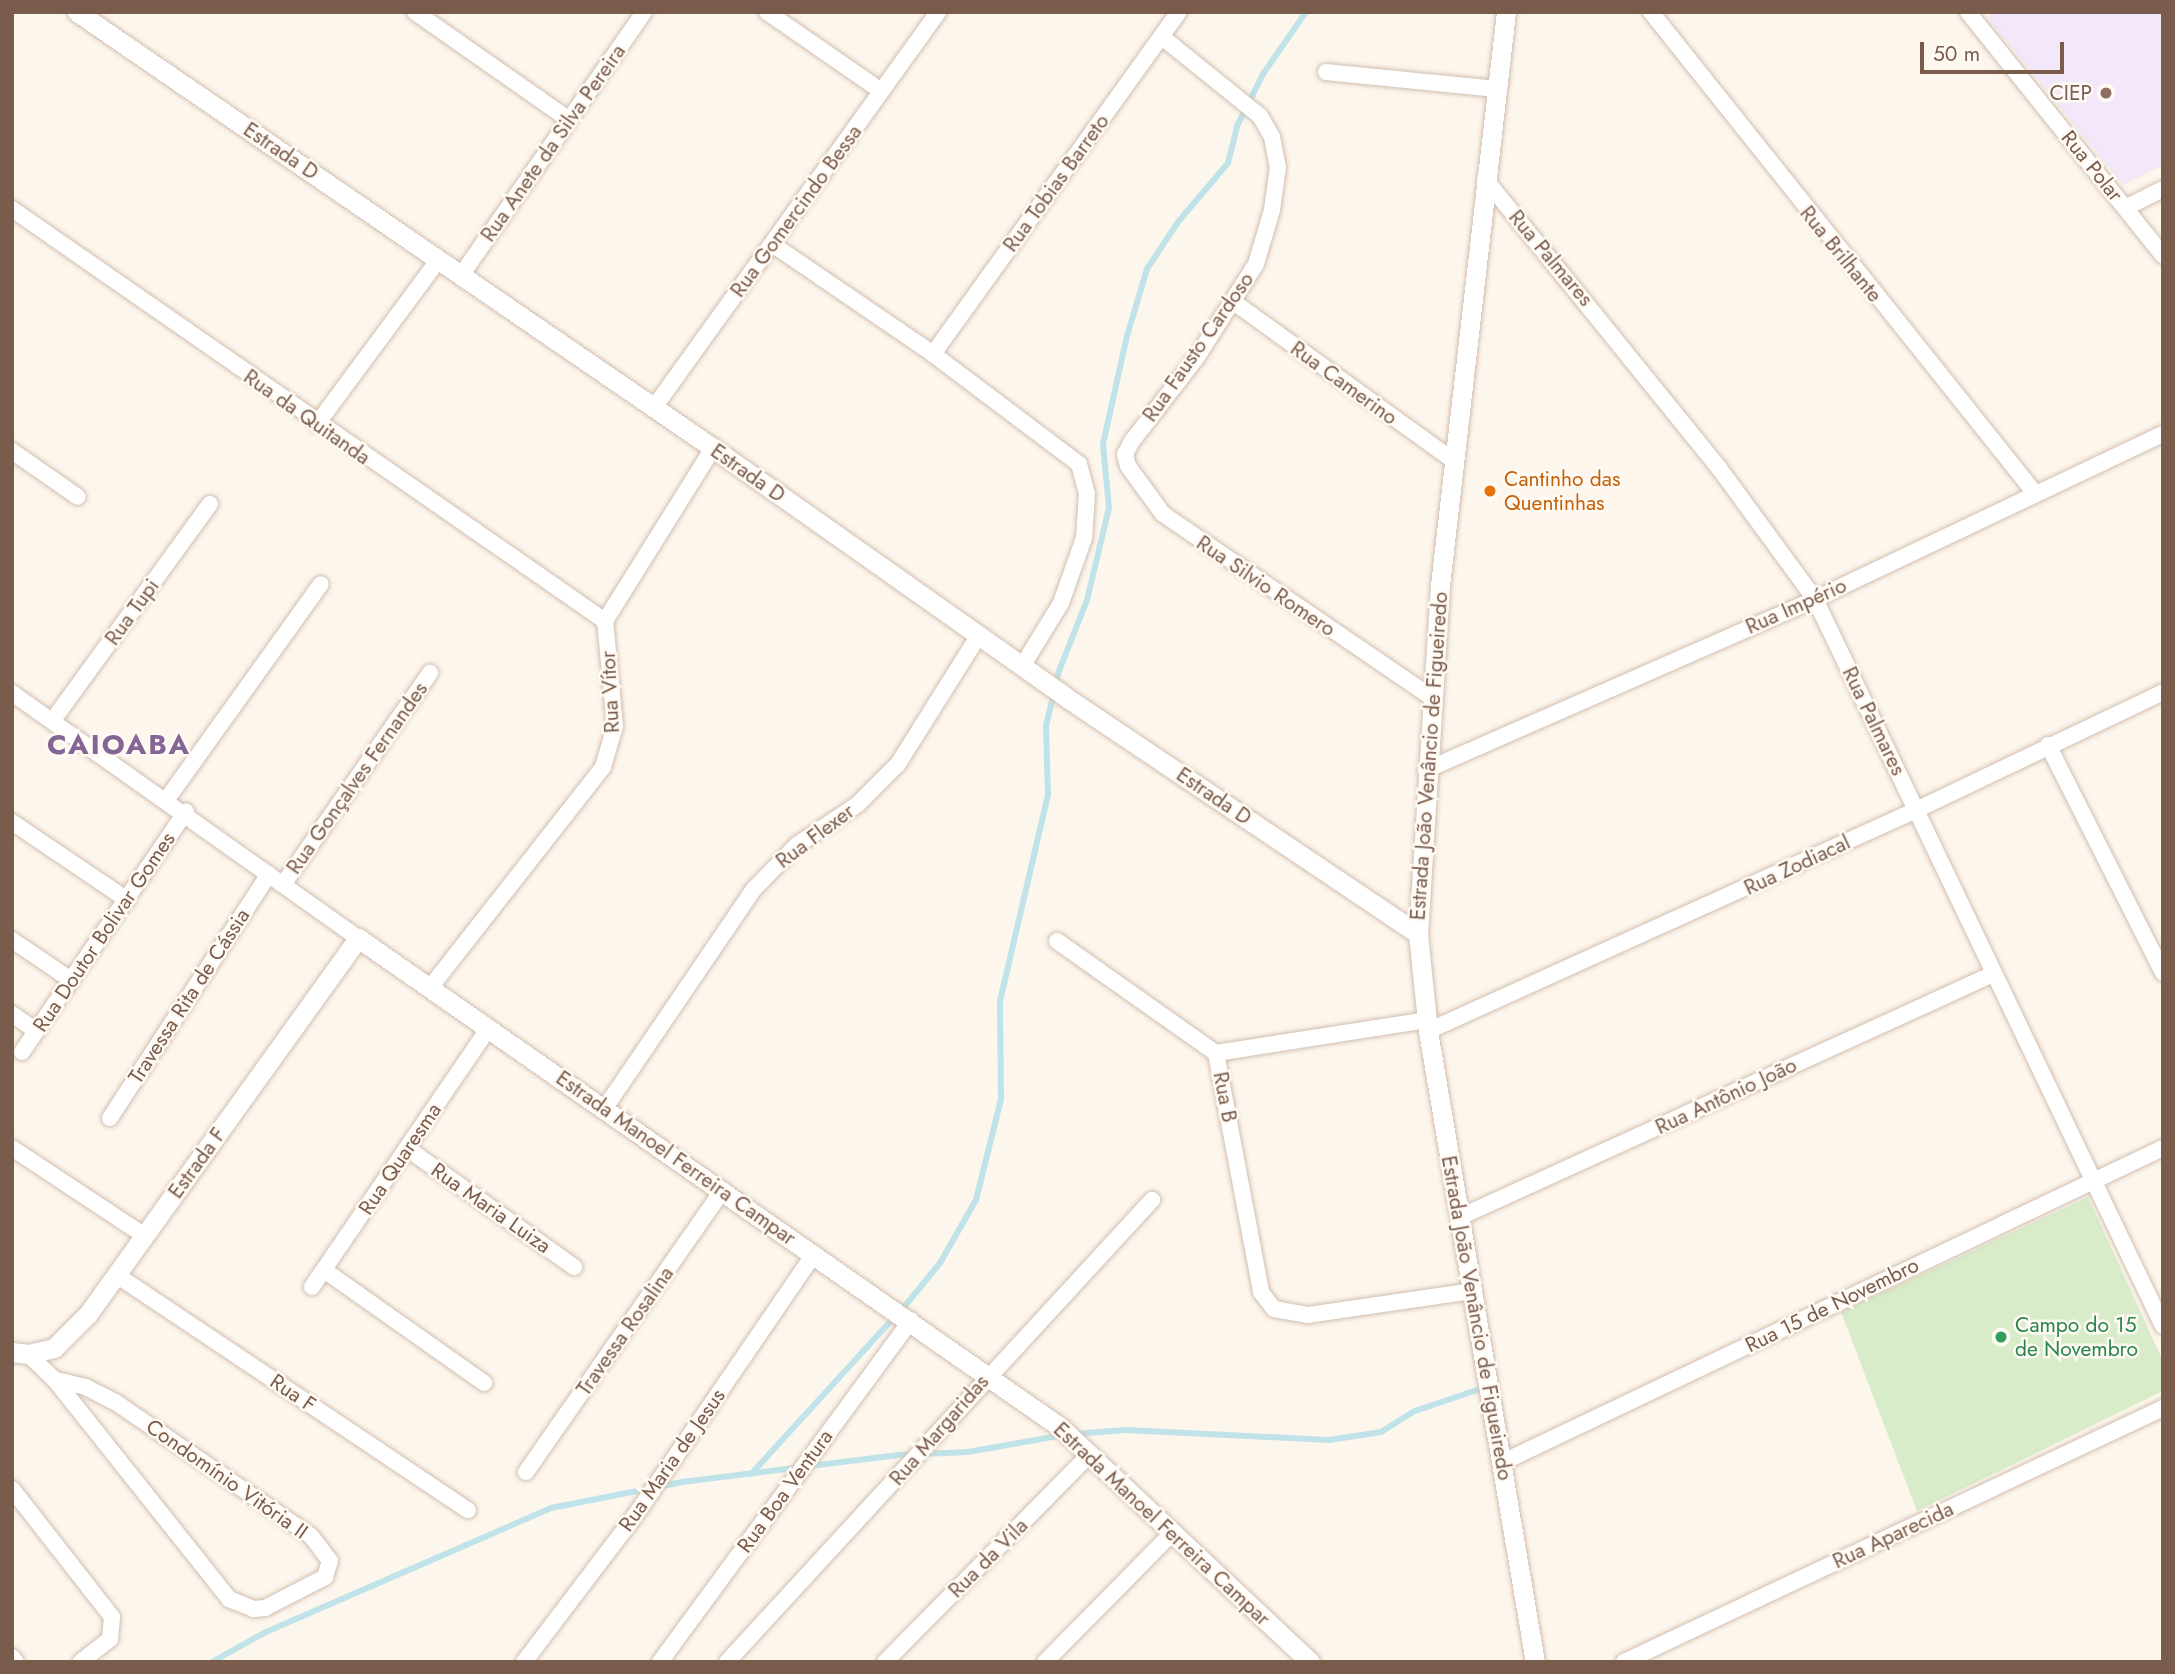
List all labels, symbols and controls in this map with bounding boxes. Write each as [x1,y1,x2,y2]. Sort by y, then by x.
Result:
scale bar [1923,28,2066,72]
text: 50 m [1933,39,1980,69]
street label: Rua Anete da Silva Pereira [475,40,631,246]
place label: CIEP [2049,80,2092,106]
marker: CIEP [2098,85,2114,101]
street label: Rua Tobias Barreto [998,109,1114,257]
street label: Estrada D [239,117,323,185]
street label: Rua Gomercindo Bessa [725,120,867,302]
street label: Rua Polar [2056,126,2128,206]
street label: Rua Brilhante [1795,201,1887,307]
street label: Rua Palmares [1504,205,1598,311]
street label: Rua Fausto Cardoso [1137,267,1259,427]
street label: Rua Camerino [1286,336,1402,430]
street label: Rua da Quitanda [239,364,375,470]
street label: Estrada D [706,438,790,508]
place label: Cantinho das Quentinhas [1504,466,1620,516]
marker: Cantinho das Quentinhas [1482,483,1498,499]
street label: Rua Silvio Romero [1192,530,1340,642]
street label: Rua Império [1742,573,1850,639]
street label: Rua Tupi [100,574,164,650]
street label: Estrada João Venâncio de Figueiredo [1405,591,1453,921]
street label: Rua Vítor [595,650,625,734]
street label: Rua Palmares [1837,663,1911,779]
street label: Rua Gonçalves Fernandes [281,677,433,879]
district label: CAIOABA [48,728,190,762]
street label: Estrada D [1172,762,1256,830]
street label: Rua Flexer [771,798,859,874]
street label: Rua Doutor Bolivar Gomes [28,827,180,1037]
street label: Rua Zodiacal [1740,829,1854,901]
street label: Travessa Rita de Cássia [123,904,255,1088]
street label: Rua Antônio João [1651,1052,1801,1140]
street label: Estrada Manoel Ferreira Campar [551,1065,801,1251]
street label: Rua B [1208,1070,1242,1124]
street label: Rua Quaresma [353,1098,447,1220]
street label: Estrada F [163,1123,231,1203]
street label: Estrada João Venâncio de Figueiredo [1436,1154,1518,1482]
street label: Rua Maria Luiza [426,1157,556,1259]
street label: Rua 15 de Novembro [1741,1252,1923,1358]
street label: Travessa Rosalina [571,1262,679,1400]
place label: Campo do 15 de Novembro [2015,1312,2138,1362]
marker: Campo do 15 de Novembro [1993,1329,2009,1345]
street label: Rua F [265,1369,321,1417]
street label: Rua Margaridas [884,1369,994,1491]
street label: Rua Maria de Jesus [613,1384,731,1536]
street label: Condomínio Vitória II [141,1414,313,1544]
street label: Estrada Manoel Ferreira Campar [1048,1417,1276,1631]
street label: Rua Boa Ventura [732,1424,838,1558]
street label: Rua Aparecida [1829,1496,1957,1574]
street label: Rua da Vila [943,1513,1033,1603]

